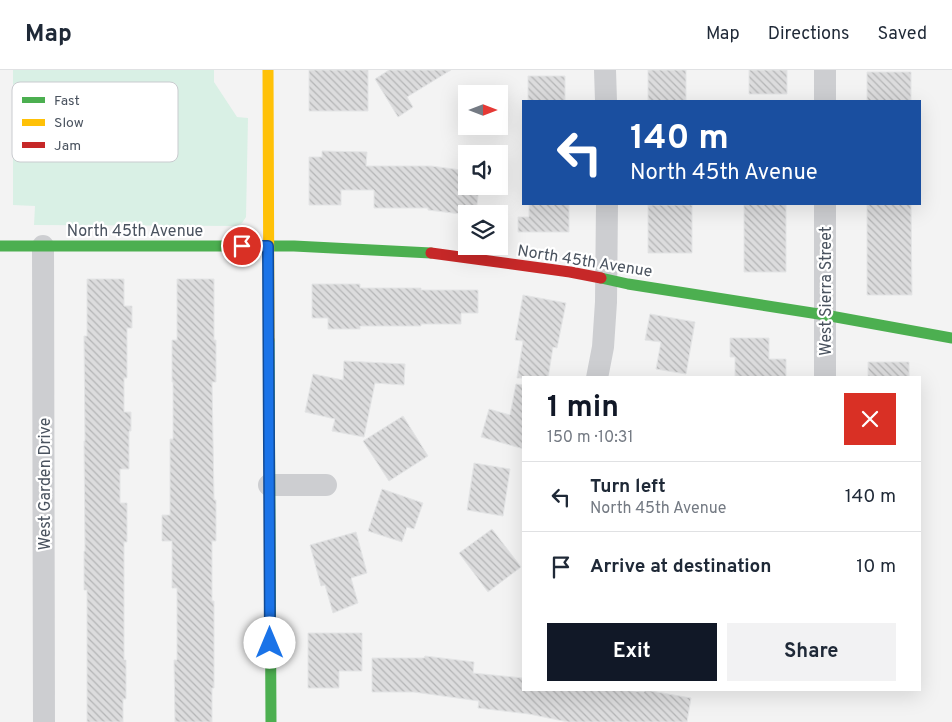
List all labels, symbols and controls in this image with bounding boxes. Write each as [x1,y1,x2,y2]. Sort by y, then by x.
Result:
text: Map [25,20,72,50]
text: Map [706,23,740,46]
text: Directions [768,23,850,46]
text: Saved [878,23,927,46]
legend [12,82,178,162]
north arrow [458,85,508,135]
map controls [458,85,508,255]
text: Fast [54,93,80,110]
text: Slow [54,115,84,132]
text: 140 m [630,117,729,161]
icon: left [547,120,612,185]
text: Jam [54,138,81,155]
button: sound [458,145,508,195]
text: North 45th Avenue [630,160,818,187]
button: layers [458,205,508,255]
street label: North 45th Avenue [67,222,203,242]
pin [221,225,263,267]
street label: West Sierra Street [817,226,837,356]
icon: arrive [228,232,256,260]
street label: North 45th Avenue [516,241,654,283]
text: 1 min [547,390,619,427]
button: close [844,393,896,445]
street label: West Garden Drive [36,418,56,550]
text: 150 m · 10:31 [547,428,633,448]
text: Turn left [590,475,666,499]
icon: left [547,483,575,511]
text: 140 m [845,485,896,509]
text: North 45th Avenue [590,499,726,519]
icon: arrive [547,553,575,581]
text: Arrive at destination [590,555,771,579]
text: 10 m [856,555,896,579]
position arrow [243,616,295,668]
button: Exit [547,623,717,681]
button: Share [727,623,896,681]

